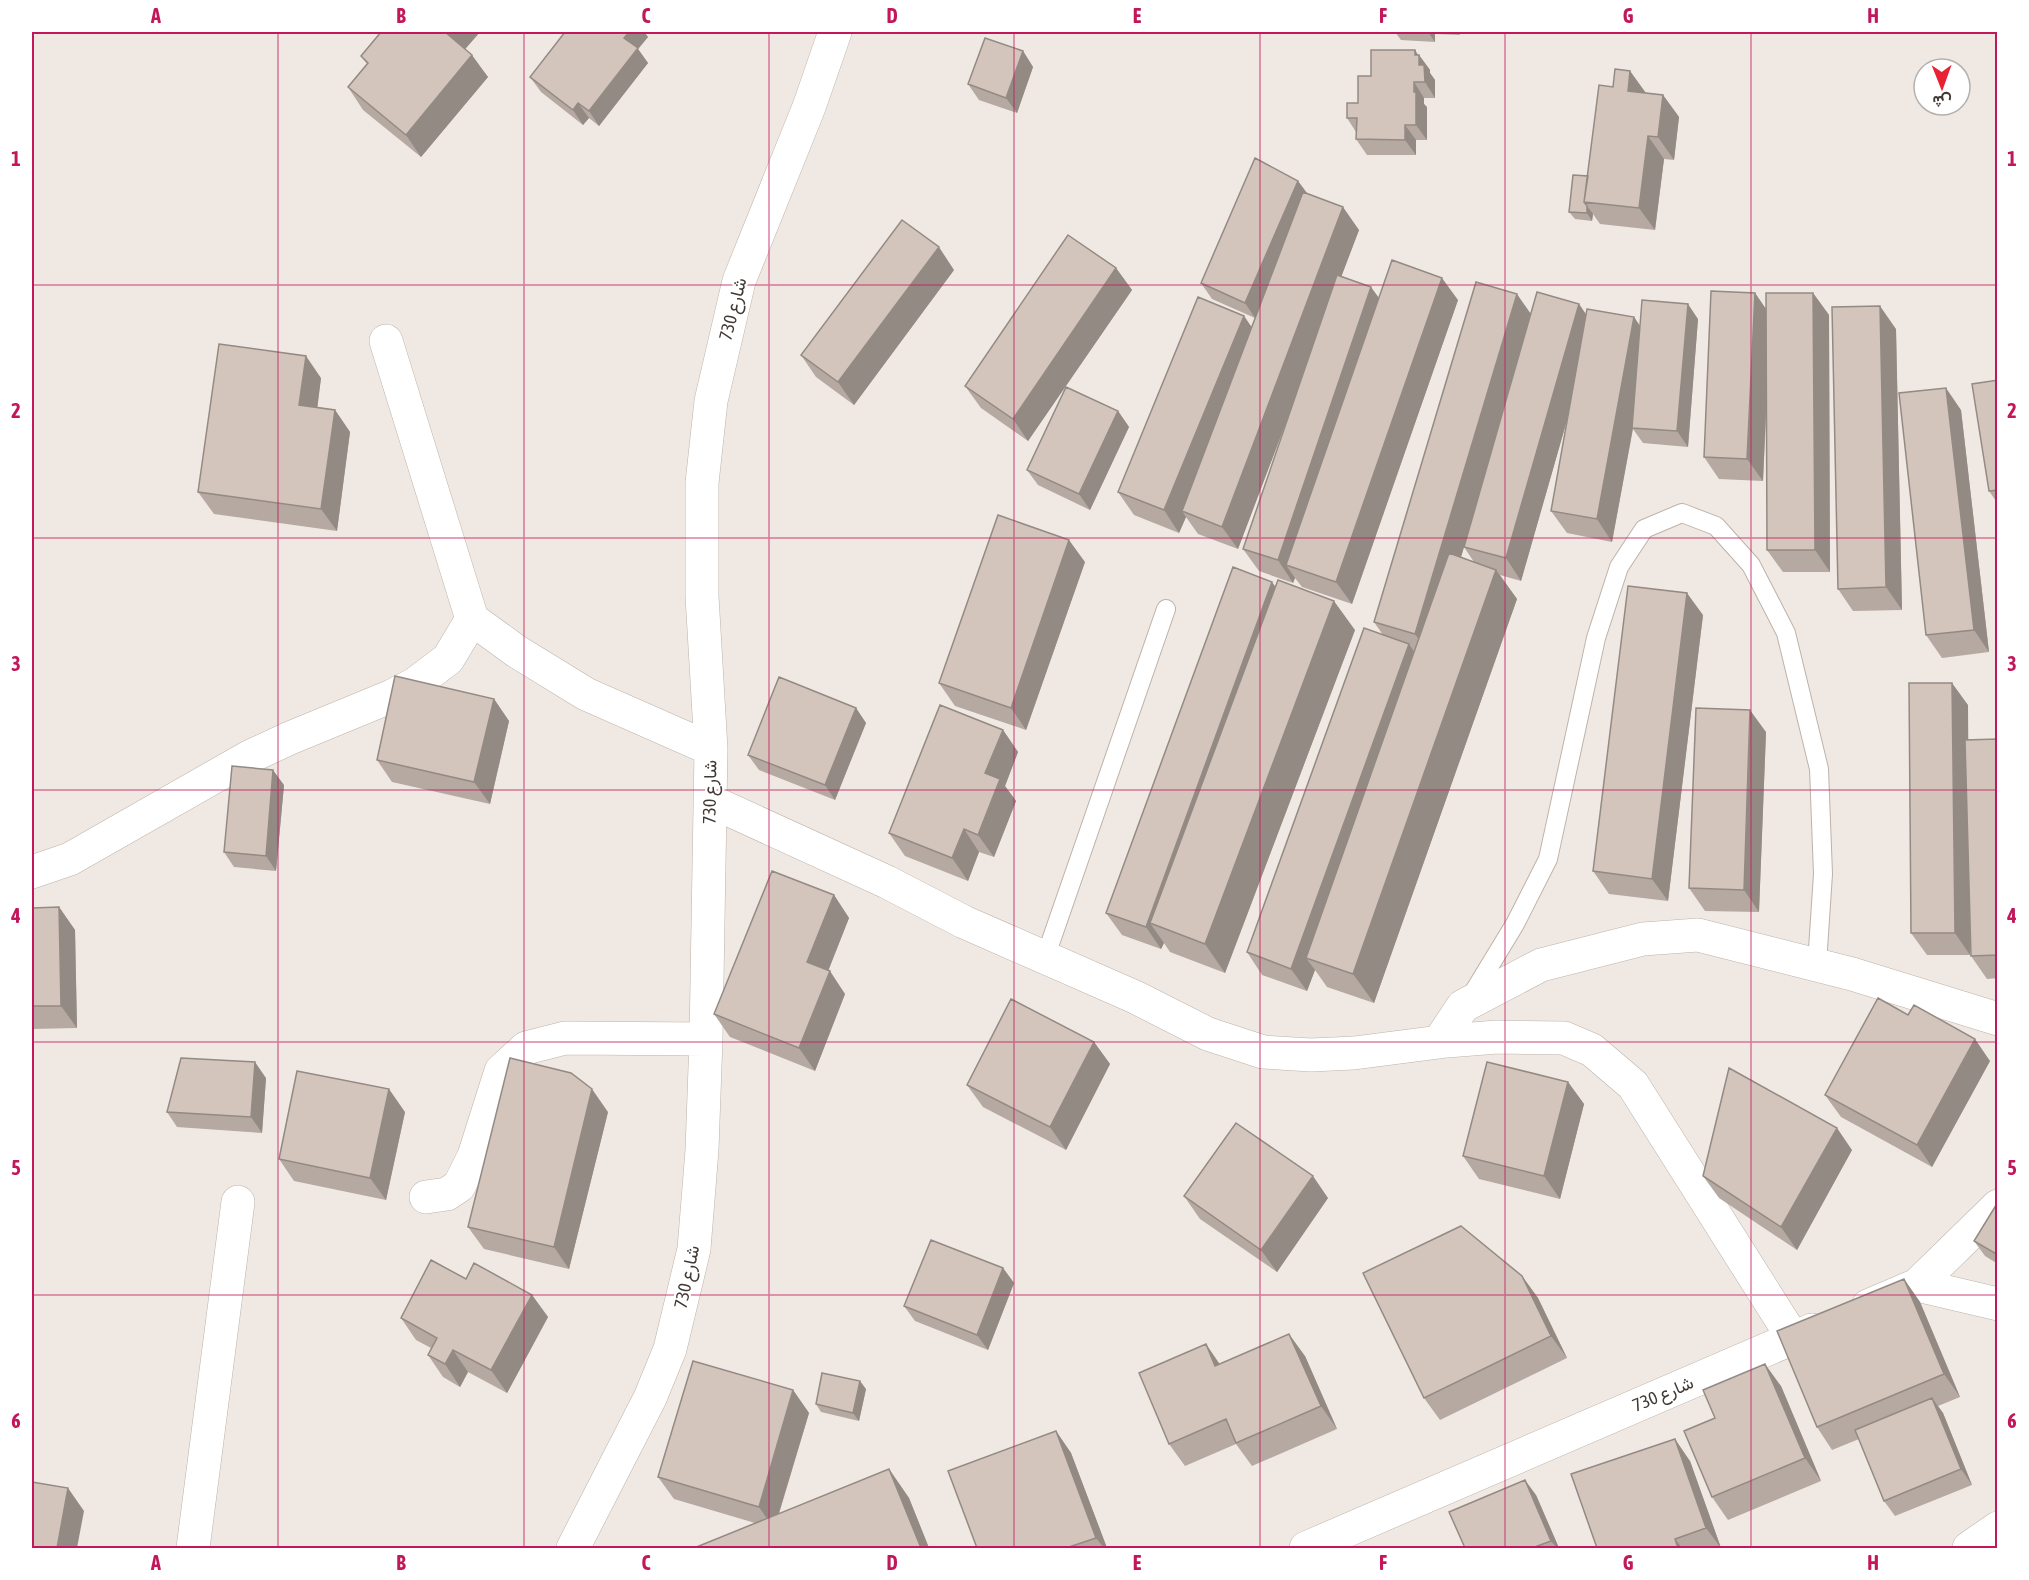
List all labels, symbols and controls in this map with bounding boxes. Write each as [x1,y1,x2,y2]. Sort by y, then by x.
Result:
text: A [150,4,161,27]
text: B [396,4,406,27]
text: C [642,4,651,27]
text: D [886,4,898,27]
text: E [1133,4,1142,27]
text: F [1379,4,1387,27]
text: G [1623,4,1634,27]
text: H [1867,4,1879,27]
north arrow [1912,57,1972,117]
text: ش [1932,92,1952,111]
text: 1 [11,147,21,170]
text: 1 [2007,147,2017,170]
street label: شارع 730 [715,275,752,343]
text: 2 [11,399,21,422]
text: 2 [2007,399,2017,422]
text: 3 [11,652,21,675]
text: 3 [2007,652,2017,675]
street label: شارع 730 [698,760,723,824]
text: 4 [10,904,21,927]
text: 4 [2006,904,2017,927]
text: 5 [11,1156,21,1179]
text: 5 [2007,1156,2017,1179]
street label: شارع 730 [670,1243,705,1311]
street label: شارع 730 [1629,1371,1697,1418]
text: 6 [11,1409,21,1432]
text: 6 [2007,1409,2017,1432]
text: A [150,1551,161,1574]
text: B [396,1551,406,1574]
text: C [642,1551,651,1574]
text: D [886,1551,898,1574]
text: E [1133,1551,1142,1574]
text: F [1379,1551,1387,1574]
text: G [1623,1551,1634,1574]
text: H [1867,1551,1879,1574]

